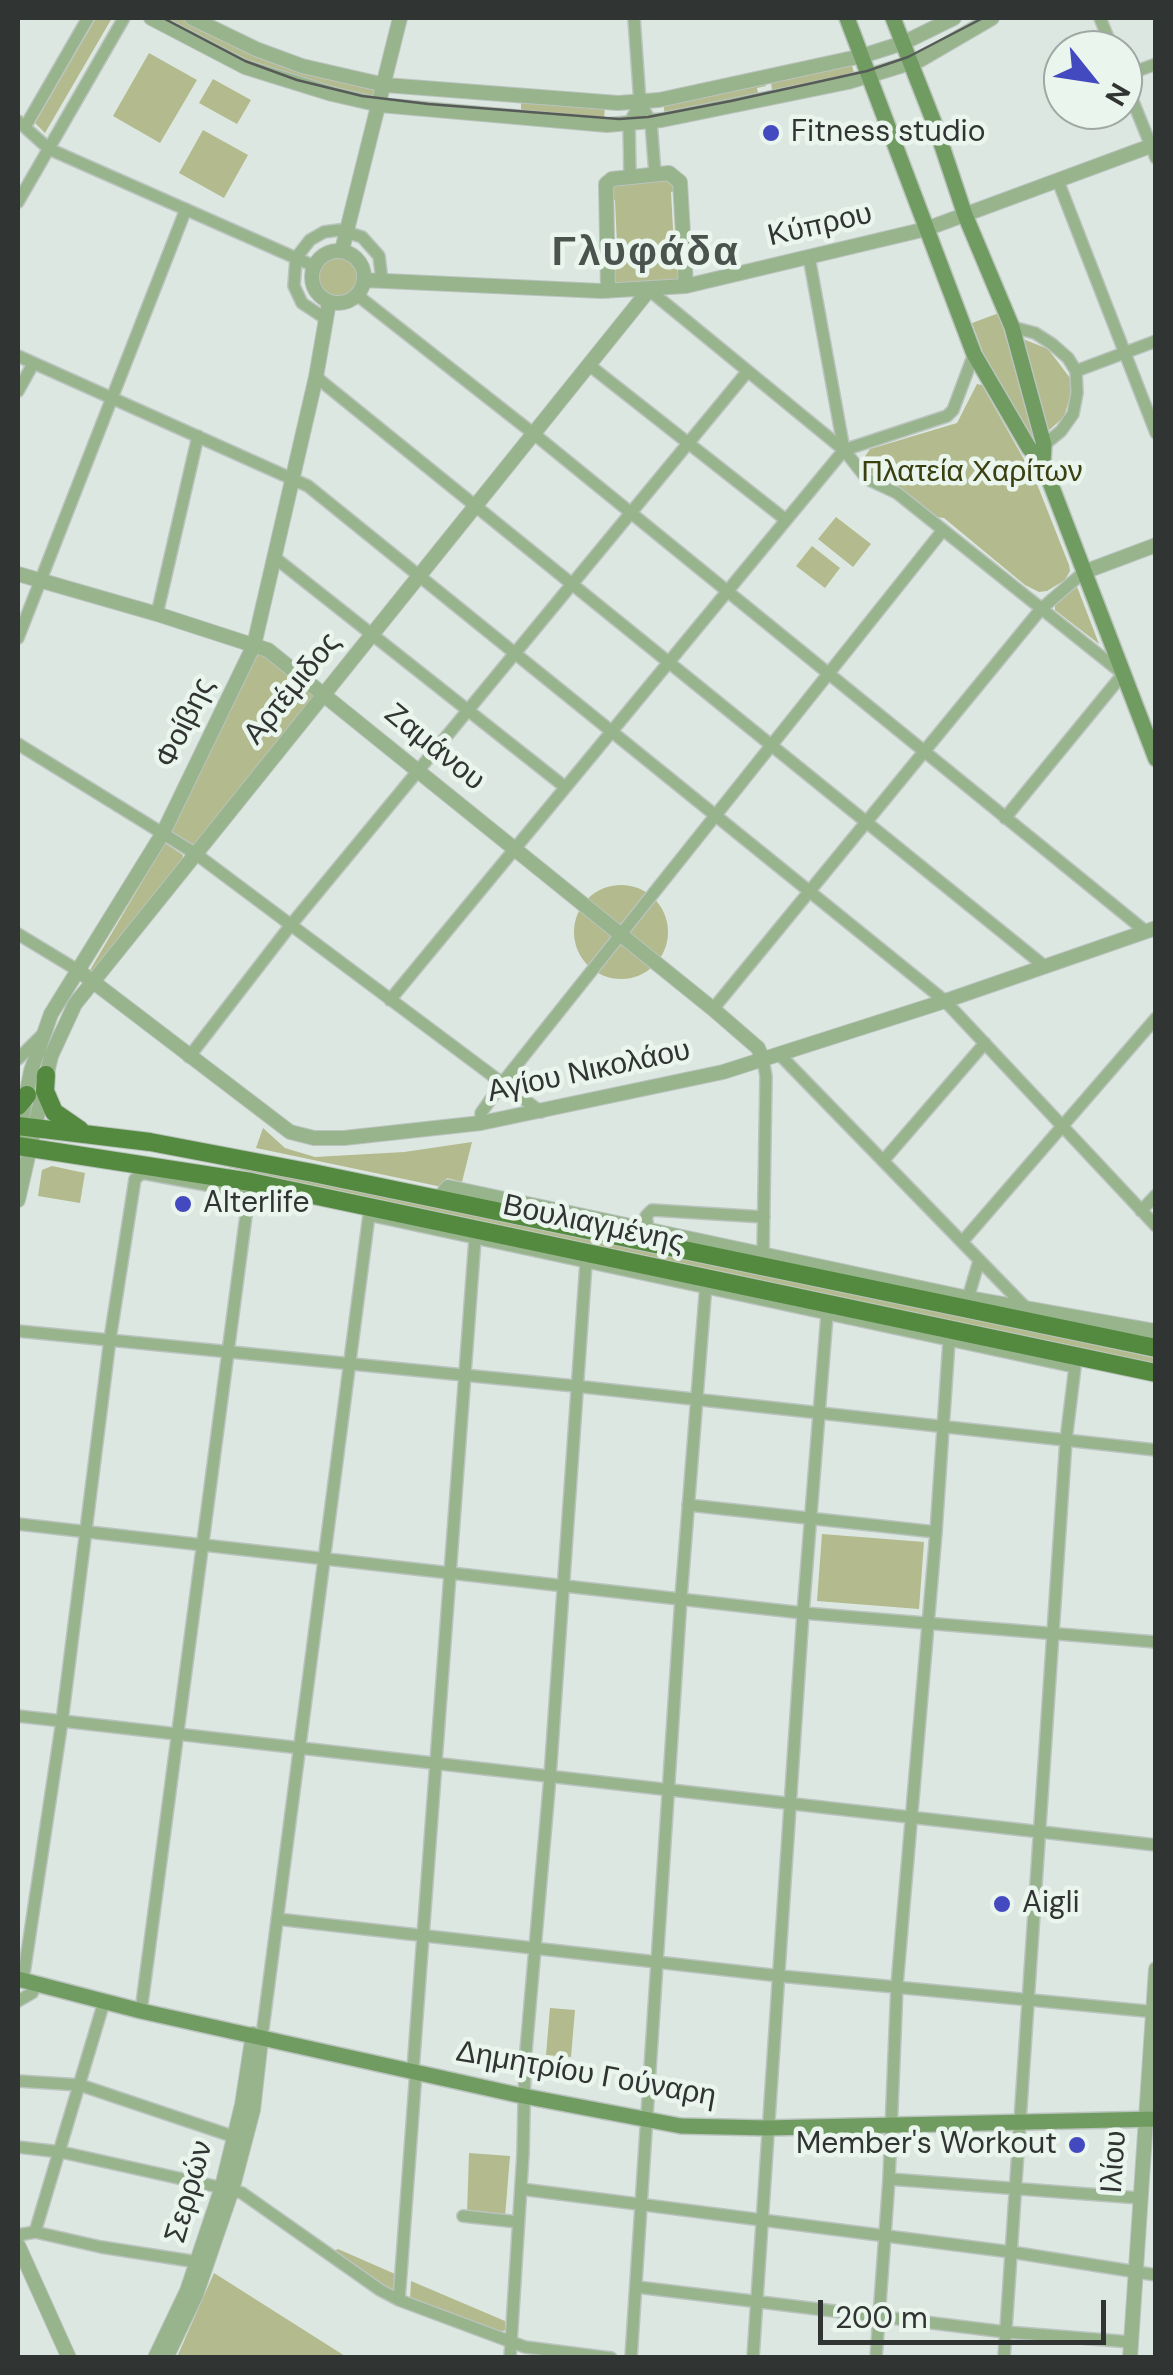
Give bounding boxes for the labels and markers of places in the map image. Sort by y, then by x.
place label: Fitness studio [791,115,986,151]
marker: Fitness studio [760,122,782,144]
place label: Alterlife [203,1186,310,1222]
marker: Alterlife [172,1193,194,1215]
place label: Aigli [1022,1886,1080,1922]
marker: Aigli [991,1893,1013,1915]
place label: Member's Workout [796,2127,1057,2163]
marker: Member's Workout [1066,2134,1088,2156]

